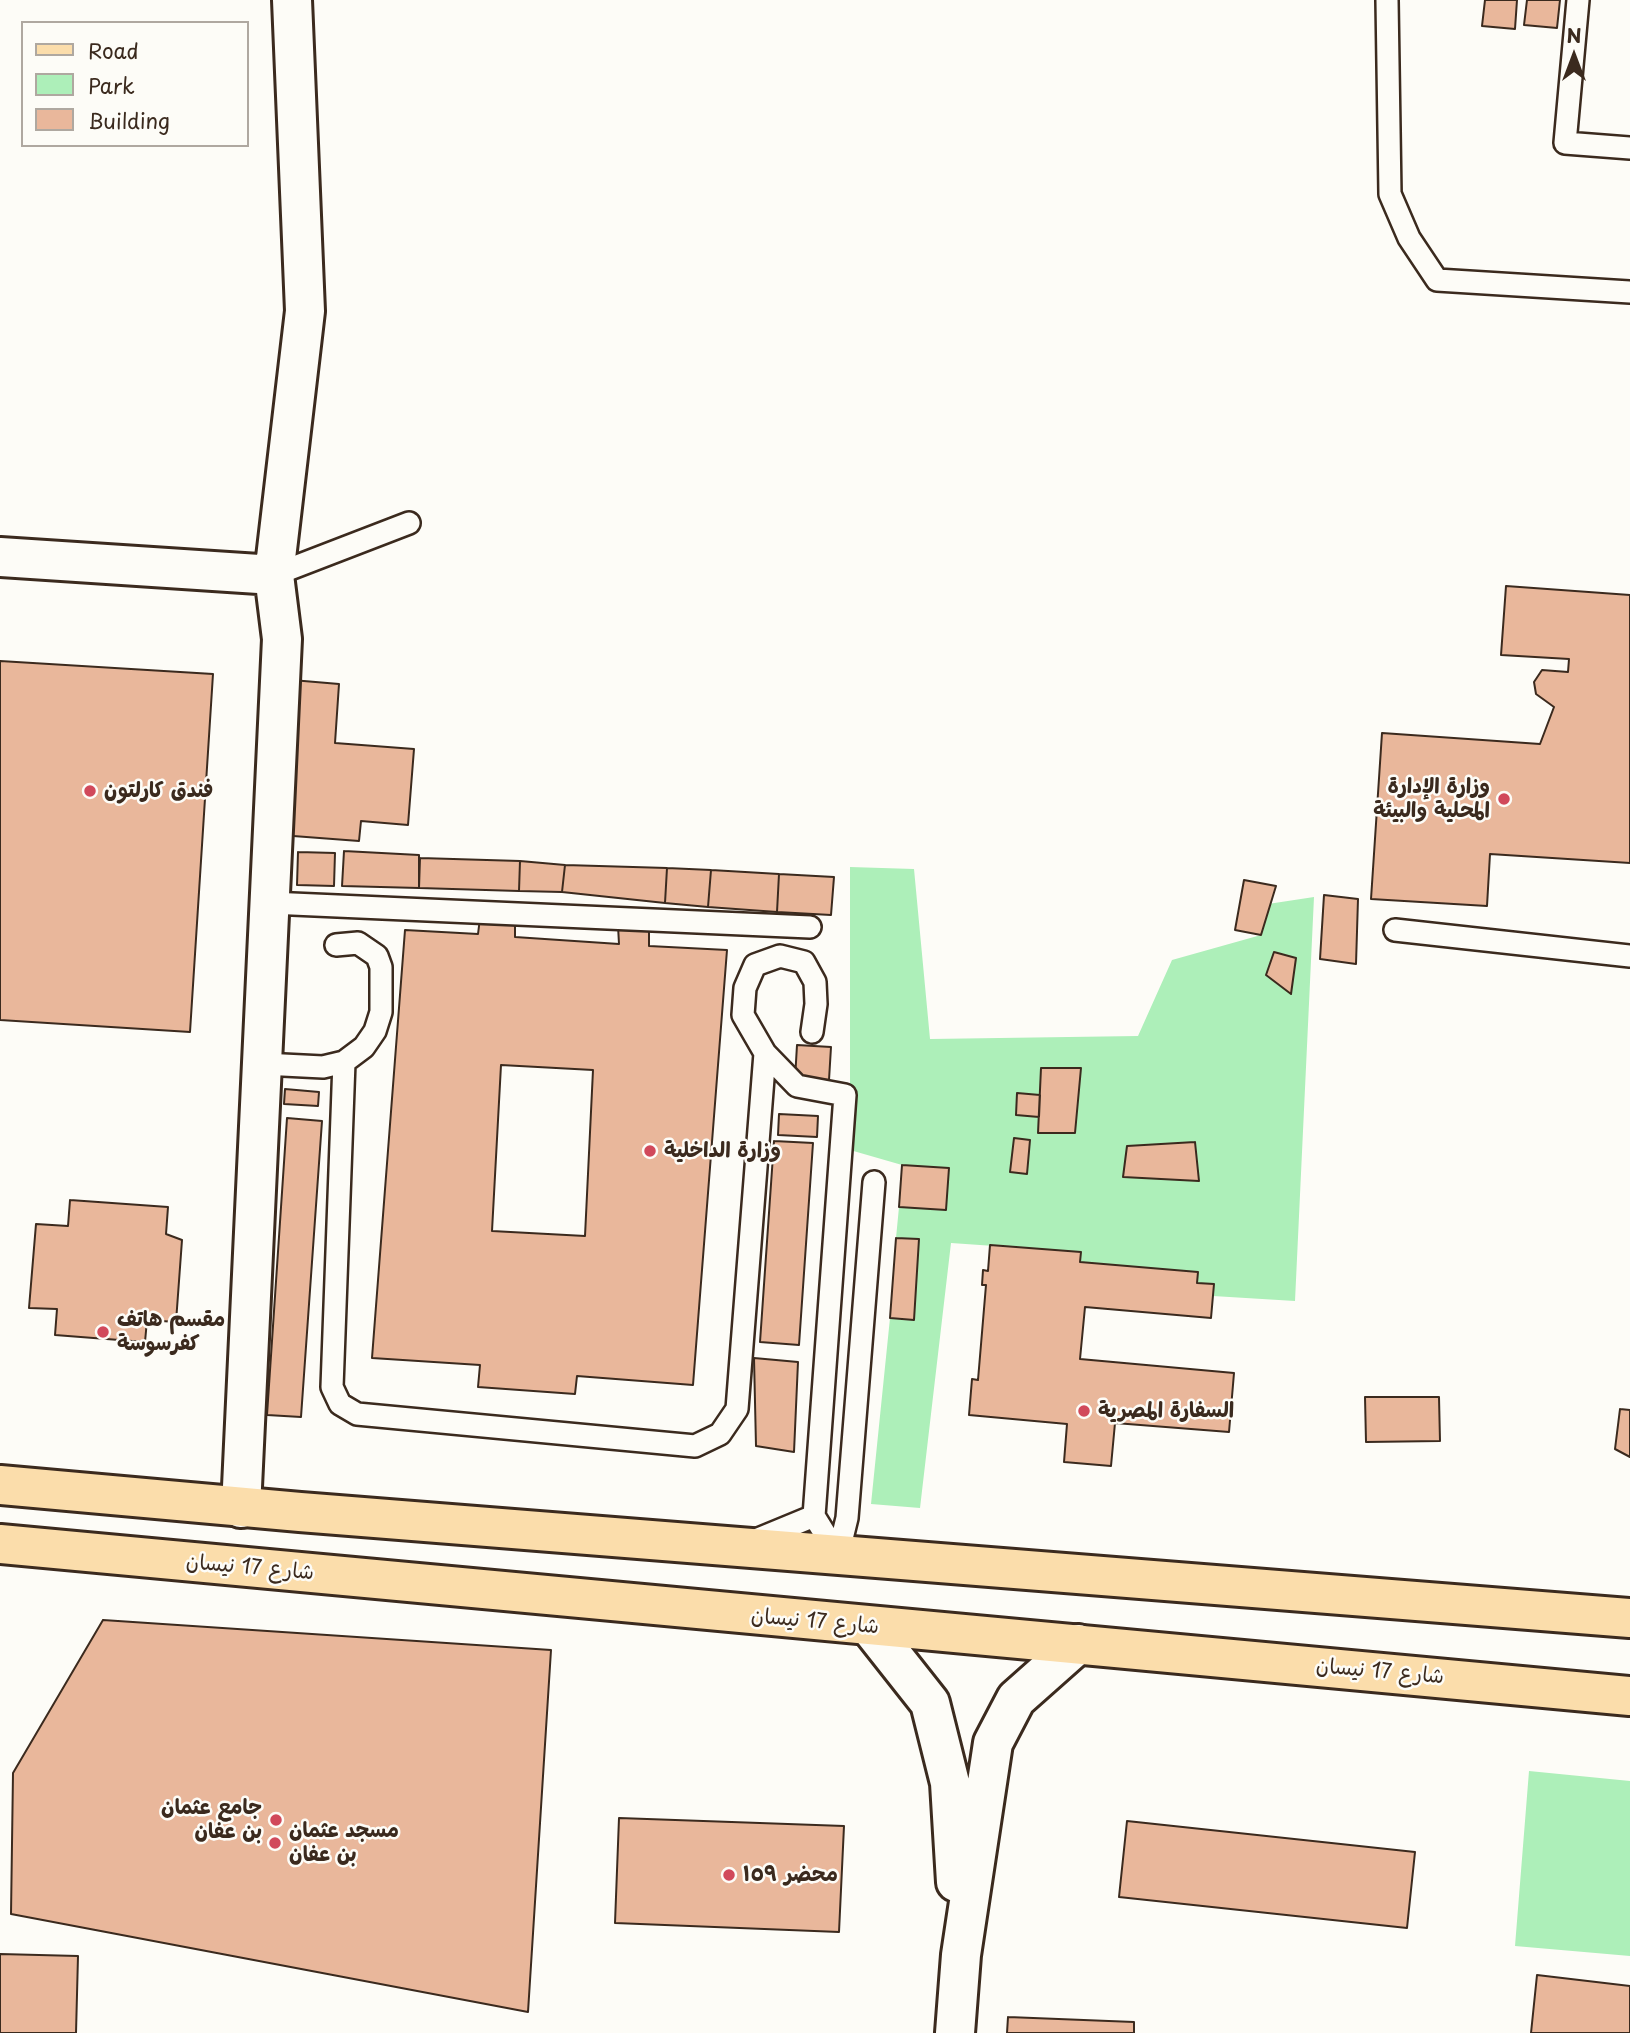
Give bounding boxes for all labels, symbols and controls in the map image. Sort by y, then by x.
legend [21,21,248,147]
north arrow [1539,21,1609,91]
text: N [1566,21,1582,49]
text: Road [88,34,139,66]
text: Park [88,69,135,101]
text: Building [88,104,170,136]
place label: وزارة الإدارة المحلية والبيئة [1373,774,1490,824]
place label: فندق كارلتون [104,778,213,804]
marker: فندق كارلتون [82,783,98,799]
marker: وزارة الإدارة المحلية والبيئة [1496,791,1512,807]
place label: وزارة الداخلية [664,1138,781,1164]
marker: وزارة الداخلية [642,1143,658,1159]
place label: مقسم هاتف كفرسوسة [117,1307,225,1357]
marker: مقسم هاتف كفرسوسة [95,1324,111,1340]
place label: السفارة المصرية [1098,1398,1234,1424]
marker: السفارة المصرية [1076,1403,1092,1419]
street label: شارع 17 نيسان [185,1550,315,1586]
street label: شارع 17 نيسان [750,1604,880,1640]
street label: شارع 17 نيسان [1315,1654,1445,1690]
place label: جامع عثمان بن عفان [161,1795,262,1845]
marker: جامع عثمان بن عفان [268,1812,284,1828]
place label: مسجد عثمان بن عفان [289,1818,399,1868]
marker: مسجد عثمان بن عفان [267,1835,283,1851]
place label: محضر ١٥٩ [743,1862,838,1888]
marker: محضر ١٥٩ [721,1867,737,1883]

